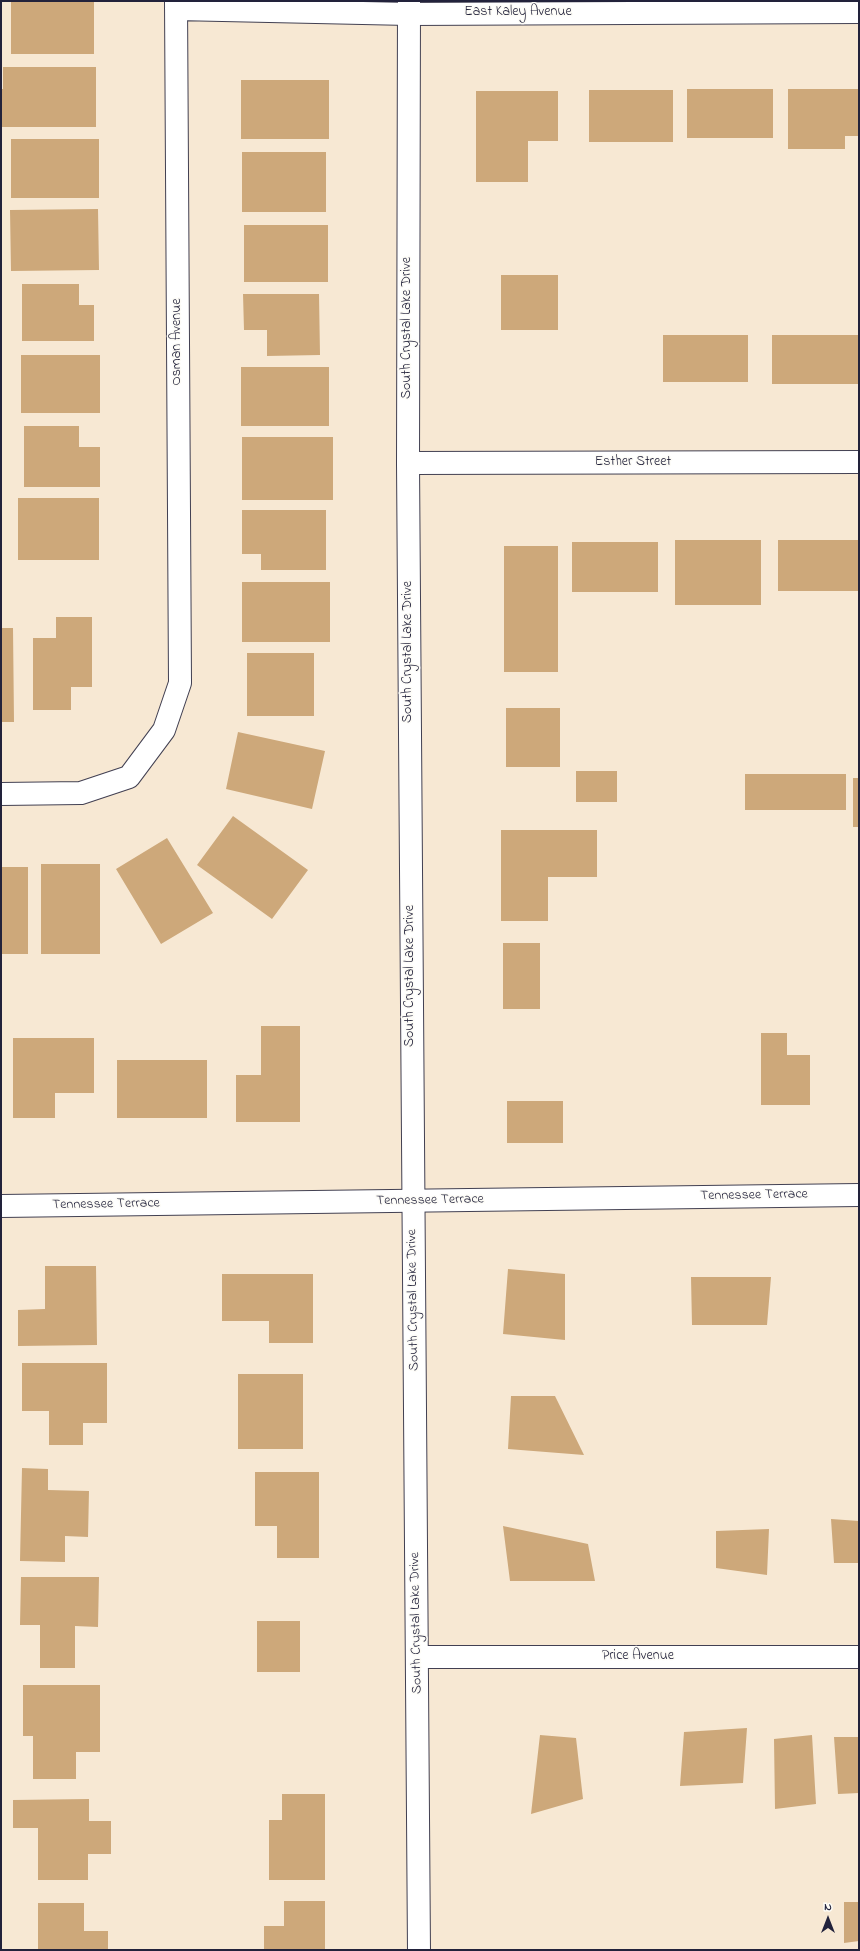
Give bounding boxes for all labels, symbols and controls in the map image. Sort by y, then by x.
street label: East Kaley Avenue [464,5,572,21]
street label: South Crystal Lake Drive [400,257,416,399]
street label: Osman Avenue [170,298,186,386]
street label: Esther Street [595,455,671,471]
street label: South Crystal Lake Drive [401,581,417,723]
street label: South Crystal Lake Drive [403,905,419,1047]
street label: Tennessee Terrace [700,1187,808,1205]
street label: Tennessee Terrace [376,1192,484,1210]
street label: Tennessee Terrace [52,1196,160,1214]
street label: South Crystal Lake Drive [404,1229,424,1371]
street label: South Crystal Lake Drive [407,1552,427,1694]
street label: Price Avenue [602,1649,674,1665]
north arrow [808,1899,848,1939]
text: N [824,1899,832,1915]

